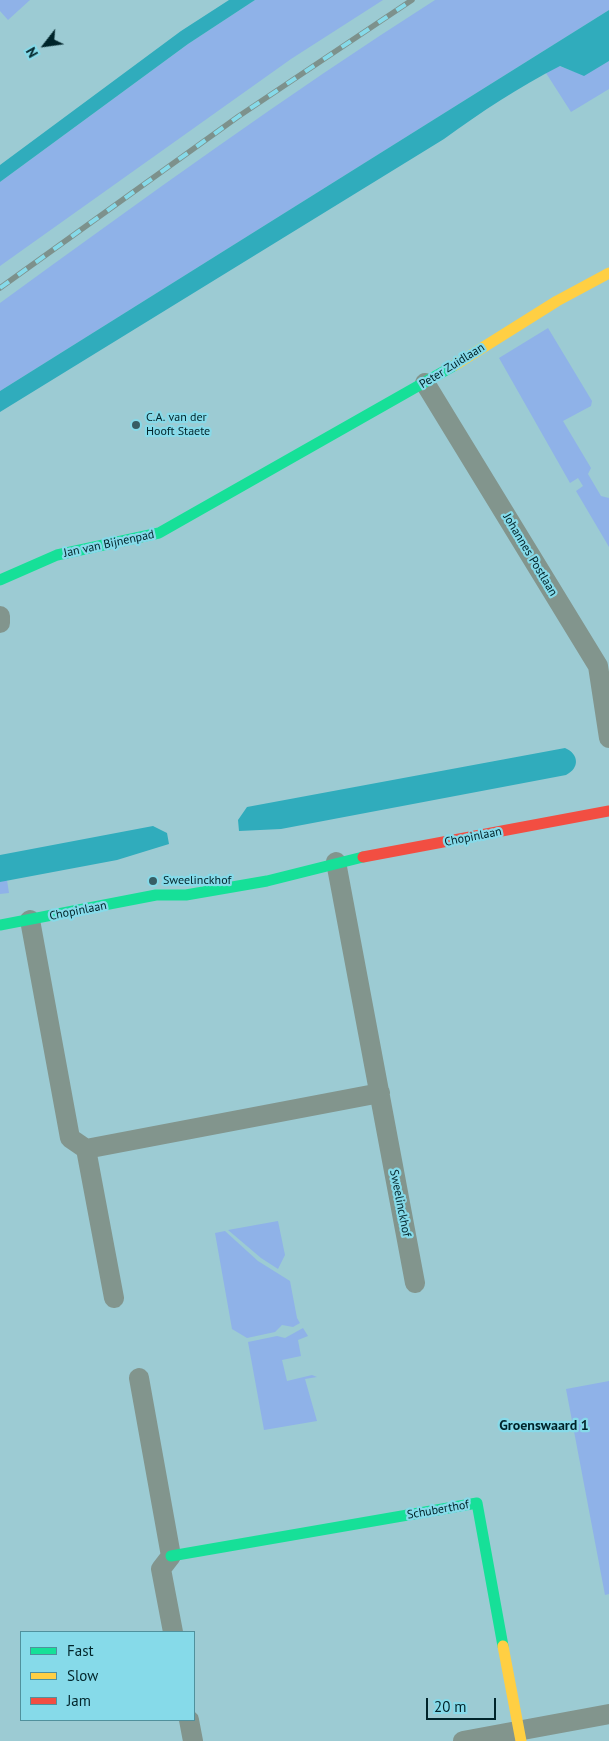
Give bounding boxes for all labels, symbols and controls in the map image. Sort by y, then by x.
north arrow [20,20,70,70]
text: N [22,44,42,61]
street label: Peter Zuidlaan [417,340,487,392]
place label: C.A. van der Hooft Staete [146,411,210,439]
marker: C.A. van der Hooft Staete [130,419,142,431]
street label: Johannes Postlaan [500,511,560,599]
street label: Jan van Bijnenpad [62,527,156,561]
street label: Chopinlaan [443,824,503,850]
place label: Sweelinckhof [163,874,231,888]
marker: Sweelinckhof [147,875,159,887]
street label: Chopinlaan [48,898,108,924]
street label: Sweelinckhof [386,1168,414,1238]
district label: Groenswaard 1 [499,1418,589,1434]
street label: Schuberthof [406,1497,470,1523]
legend [20,1631,195,1721]
text: Fast [67,1641,94,1660]
text: Slow [67,1666,98,1685]
scale bar [429,1688,499,1720]
text: Jam [67,1691,91,1710]
text: 20 m [434,1697,467,1716]

